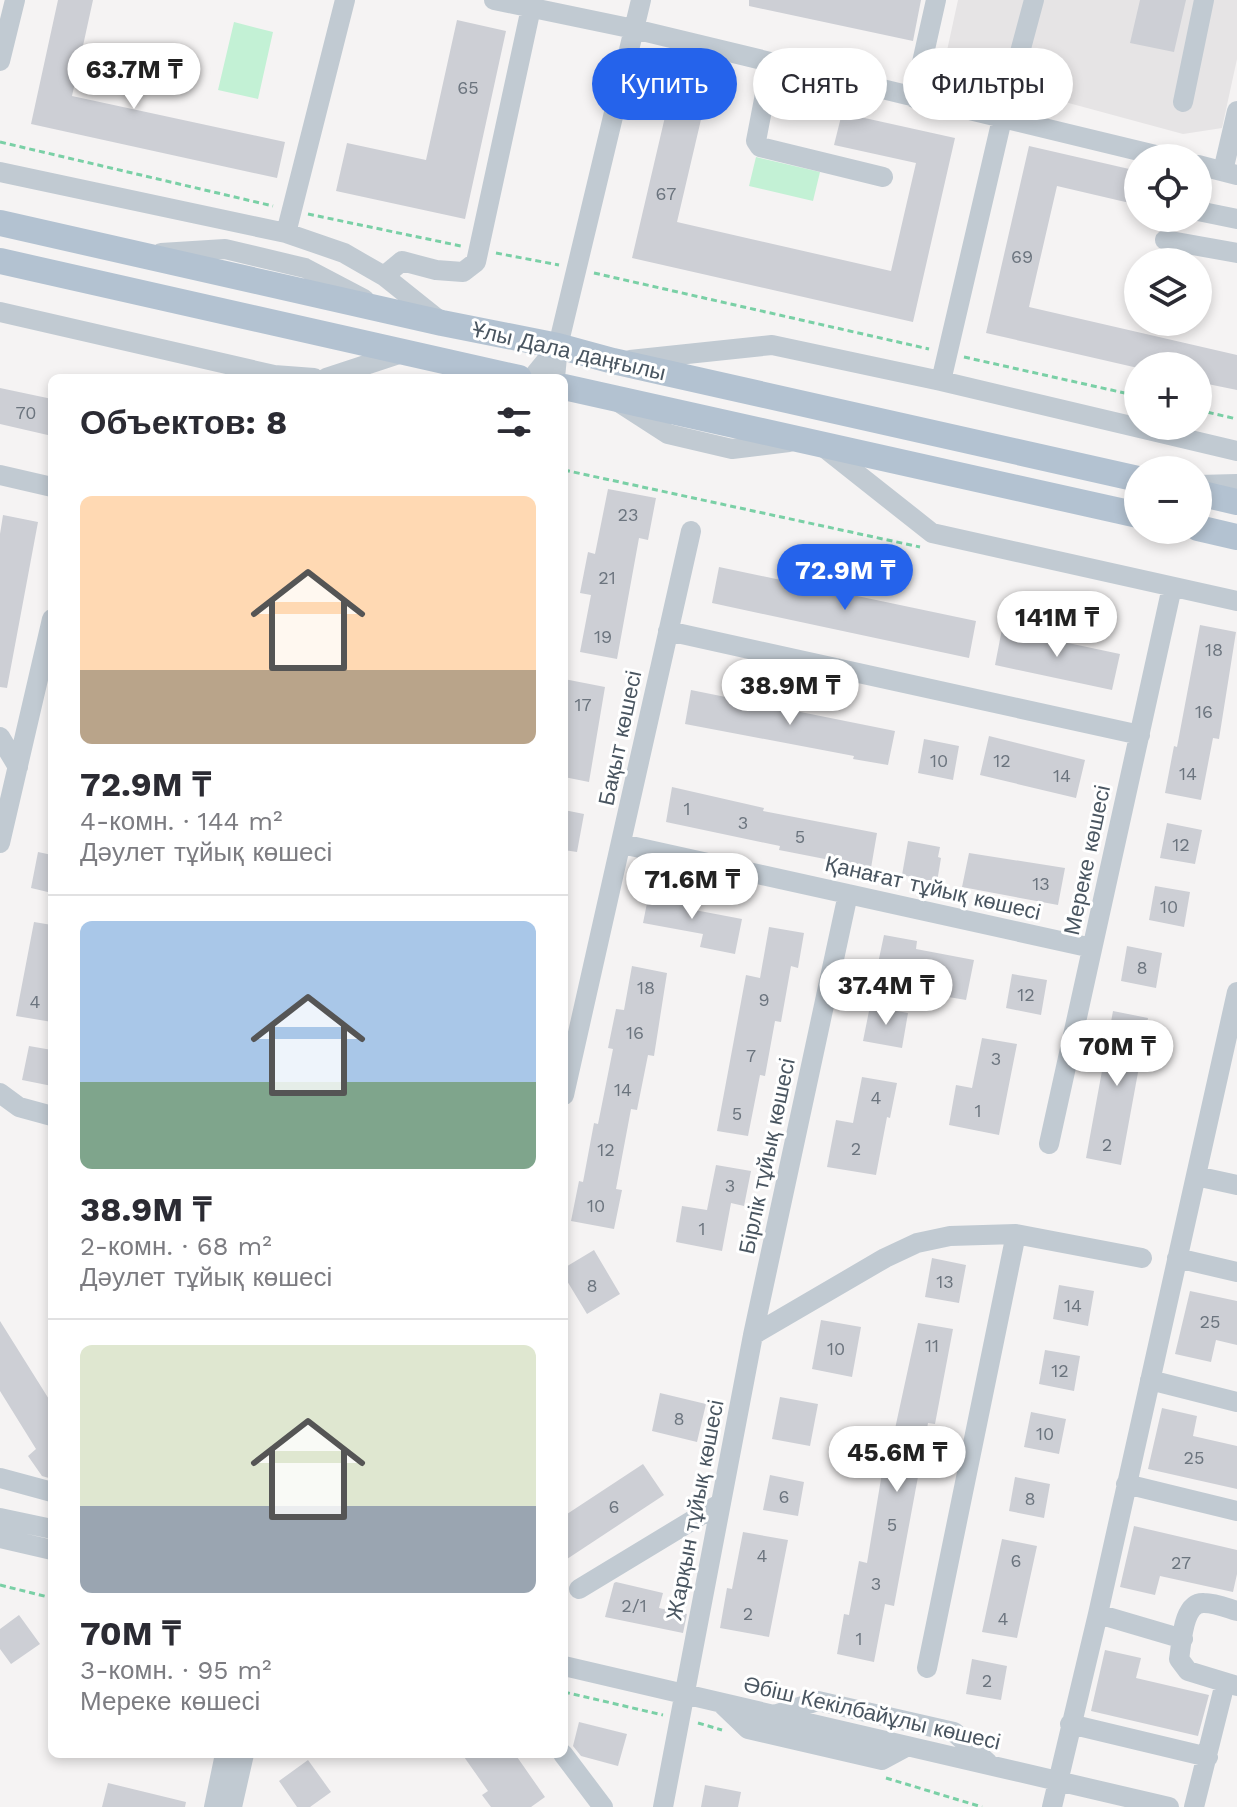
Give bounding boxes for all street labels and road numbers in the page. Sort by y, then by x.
street label: Ұлы Дала даңғылы [470,317,668,385]
street label: Бақыт көшесі [593,668,647,808]
street label: Мереке көшесі [1059,783,1115,937]
street label: Қанағат тұйық көшесі [823,851,1043,925]
street label: Бірлік тұйық көшесі [734,1056,800,1256]
street label: Жарқын тұйық көшесі [661,1398,729,1622]
street label: Әбіш Кекілбайұлы көшесі [741,1671,1003,1755]

